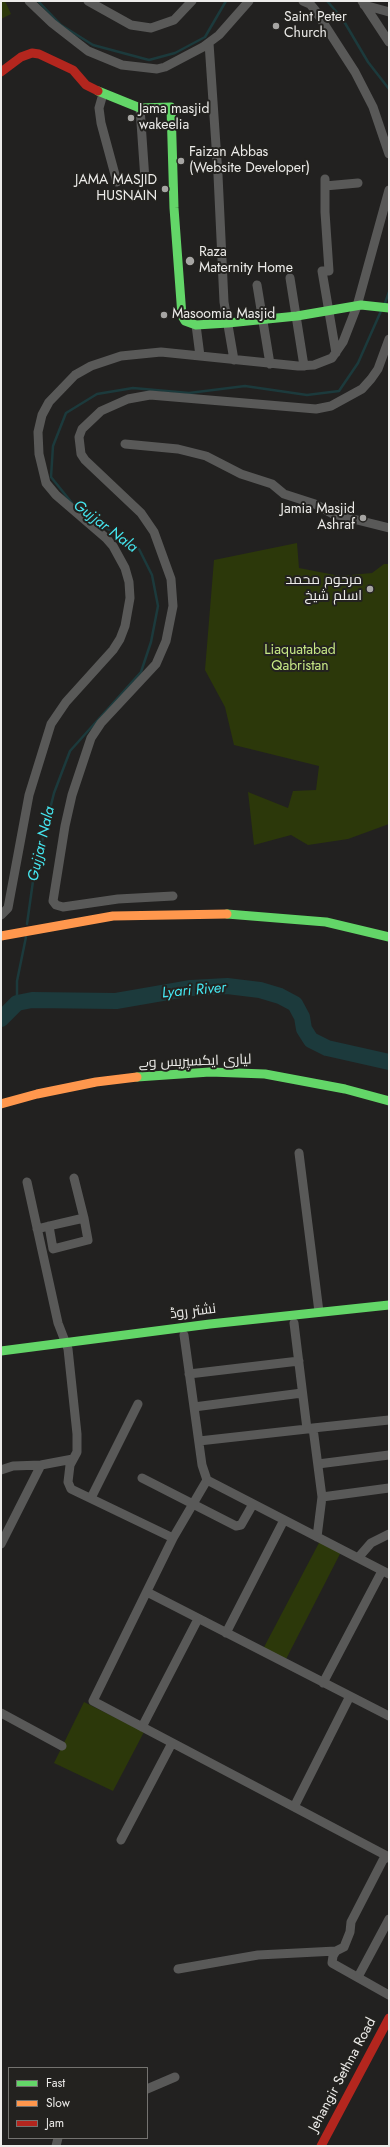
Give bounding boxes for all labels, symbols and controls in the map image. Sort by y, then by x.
place label: Saint Peter Church [284,10,347,42]
marker: Saint Peter Church [271,21,281,31]
place label: Jama masjid wakeelia [139,102,209,134]
marker: Jama masjid wakeelia [126,113,136,123]
place label: Faizan Abbas (Website Developer) [189,145,310,178]
marker: Faizan Abbas (Website Developer) [176,156,186,166]
place label: JAMA MASJID HUSNAIN [75,173,157,206]
marker: JAMA MASJID HUSNAIN [160,184,170,194]
place label: Raza Maternity Home [199,245,293,278]
marker: Raza Maternity Home [184,255,196,267]
place label: Masoomia Masjid [172,307,275,323]
marker: Masoomia Masjid [159,310,169,320]
water label: Gujjar Nala [69,497,141,557]
place label: Jamia Masjid Ashraf [281,502,355,534]
marker: Jamia Masjid Ashraf [358,513,368,523]
place label: مرحوم محمد اسلم شیخ [286,573,362,606]
marker: مرحوم محمد اسلم شیخ [365,584,375,594]
park label: Liaquatabad Qabristan [264,643,336,676]
water label: Gujjar Nala [25,805,59,883]
water label: Lyari River [161,979,227,1003]
street label: لیاری ایکسپریس وے [138,1052,252,1072]
street label: نشتر روڈ [169,1301,217,1323]
street label: Jehangir Sethna Road [306,2015,380,2135]
legend [8,2067,148,2139]
text: Fast [46,2074,65,2092]
text: Slow [46,2094,70,2112]
text: Jam [46,2114,64,2132]

